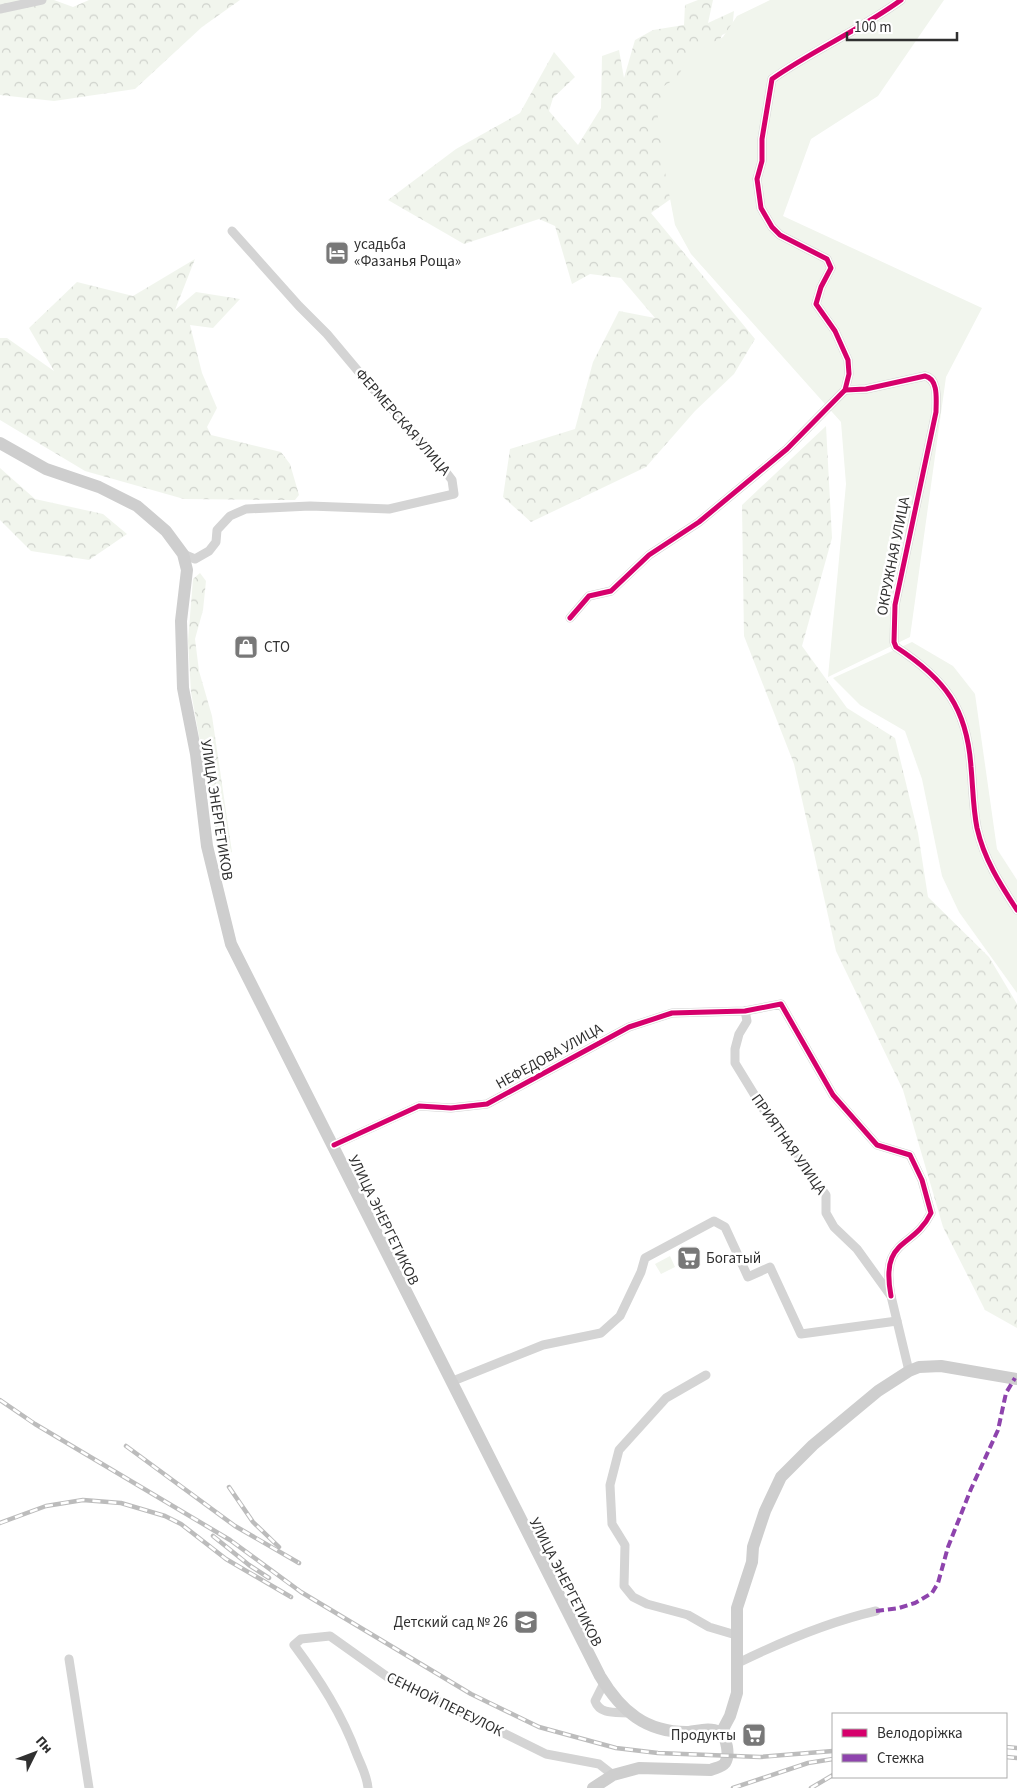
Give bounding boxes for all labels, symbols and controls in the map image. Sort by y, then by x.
scale bar [847,10,957,42]
text: 100 m [854,17,892,38]
place label: усадьба «Фазанья Роща» [354,234,461,272]
hotel icon: усадьба «Фазанья Роща» [324,240,350,266]
street label: ФЕРМЕРСКАЯ УЛИЦА [350,364,456,481]
street label: ОКРУЖНАЯ УЛИЦА [872,494,915,617]
shop icon: СТО [233,634,259,660]
place label: СТО [264,637,290,658]
street label: УЛИЦА ЭНЕРГЕТИКОВ [195,738,238,882]
street label: НЕФЕДОВА УЛИЦА [492,1018,607,1095]
street label: ПРИЯТНАЯ УЛИЦА [746,1090,832,1199]
street label: УЛИЦА ЭНЕРГЕТИКОВ [343,1152,424,1289]
supermarket icon: Богатый [676,1245,702,1271]
place label: Богатый [706,1248,761,1269]
street label: УЛИЦА ЭНЕРГЕТИКОВ [524,1514,607,1651]
school or university icon: Детский сад № 26 [513,1609,539,1635]
place label: Детский сад № 26 [394,1612,508,1633]
street label: СЕННОЙ ПЕРЕУЛОК [383,1667,507,1742]
legend [832,1713,1007,1778]
supermarket icon: Продукты [741,1722,767,1748]
text: Велодоріжка [877,1723,963,1744]
place label: Продукты [671,1725,736,1746]
north arrow [10,1728,60,1778]
text: Пн [31,1732,57,1758]
text: Стежка [877,1748,924,1769]

